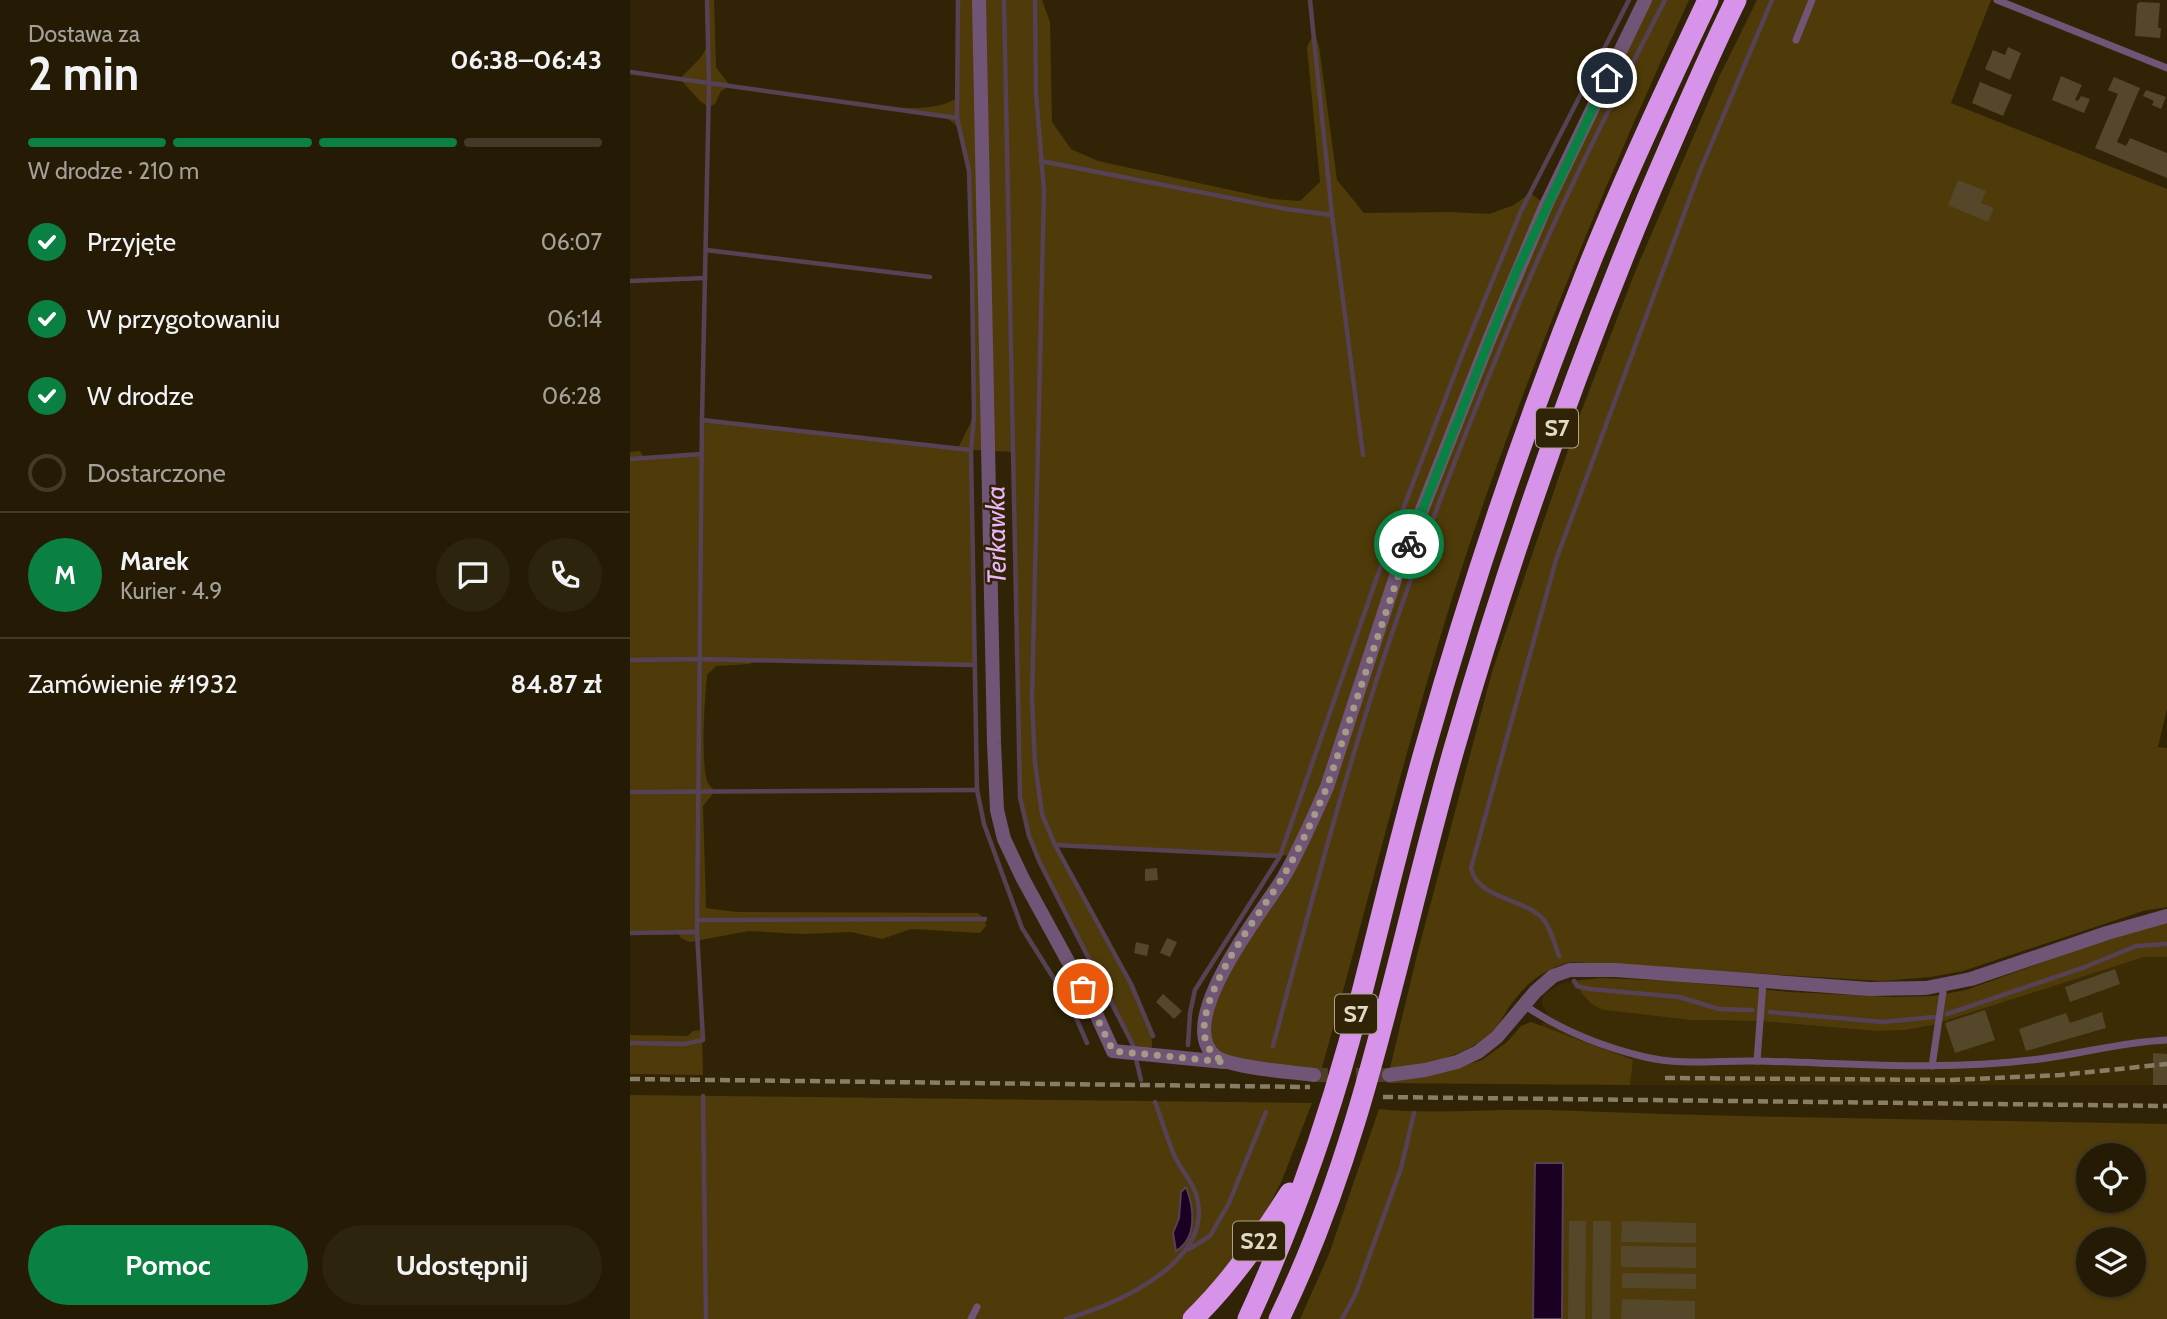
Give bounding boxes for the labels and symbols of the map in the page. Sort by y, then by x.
pin [1577,48,1637,108]
road number: S7 [1536,408,1578,448]
water label: Terkawka [979,485,1013,585]
courier [1374,509,1444,579]
pin [1053,959,1113,1019]
road number: S7 [1335,995,1377,1034]
road number: S22 [1233,1222,1285,1260]

